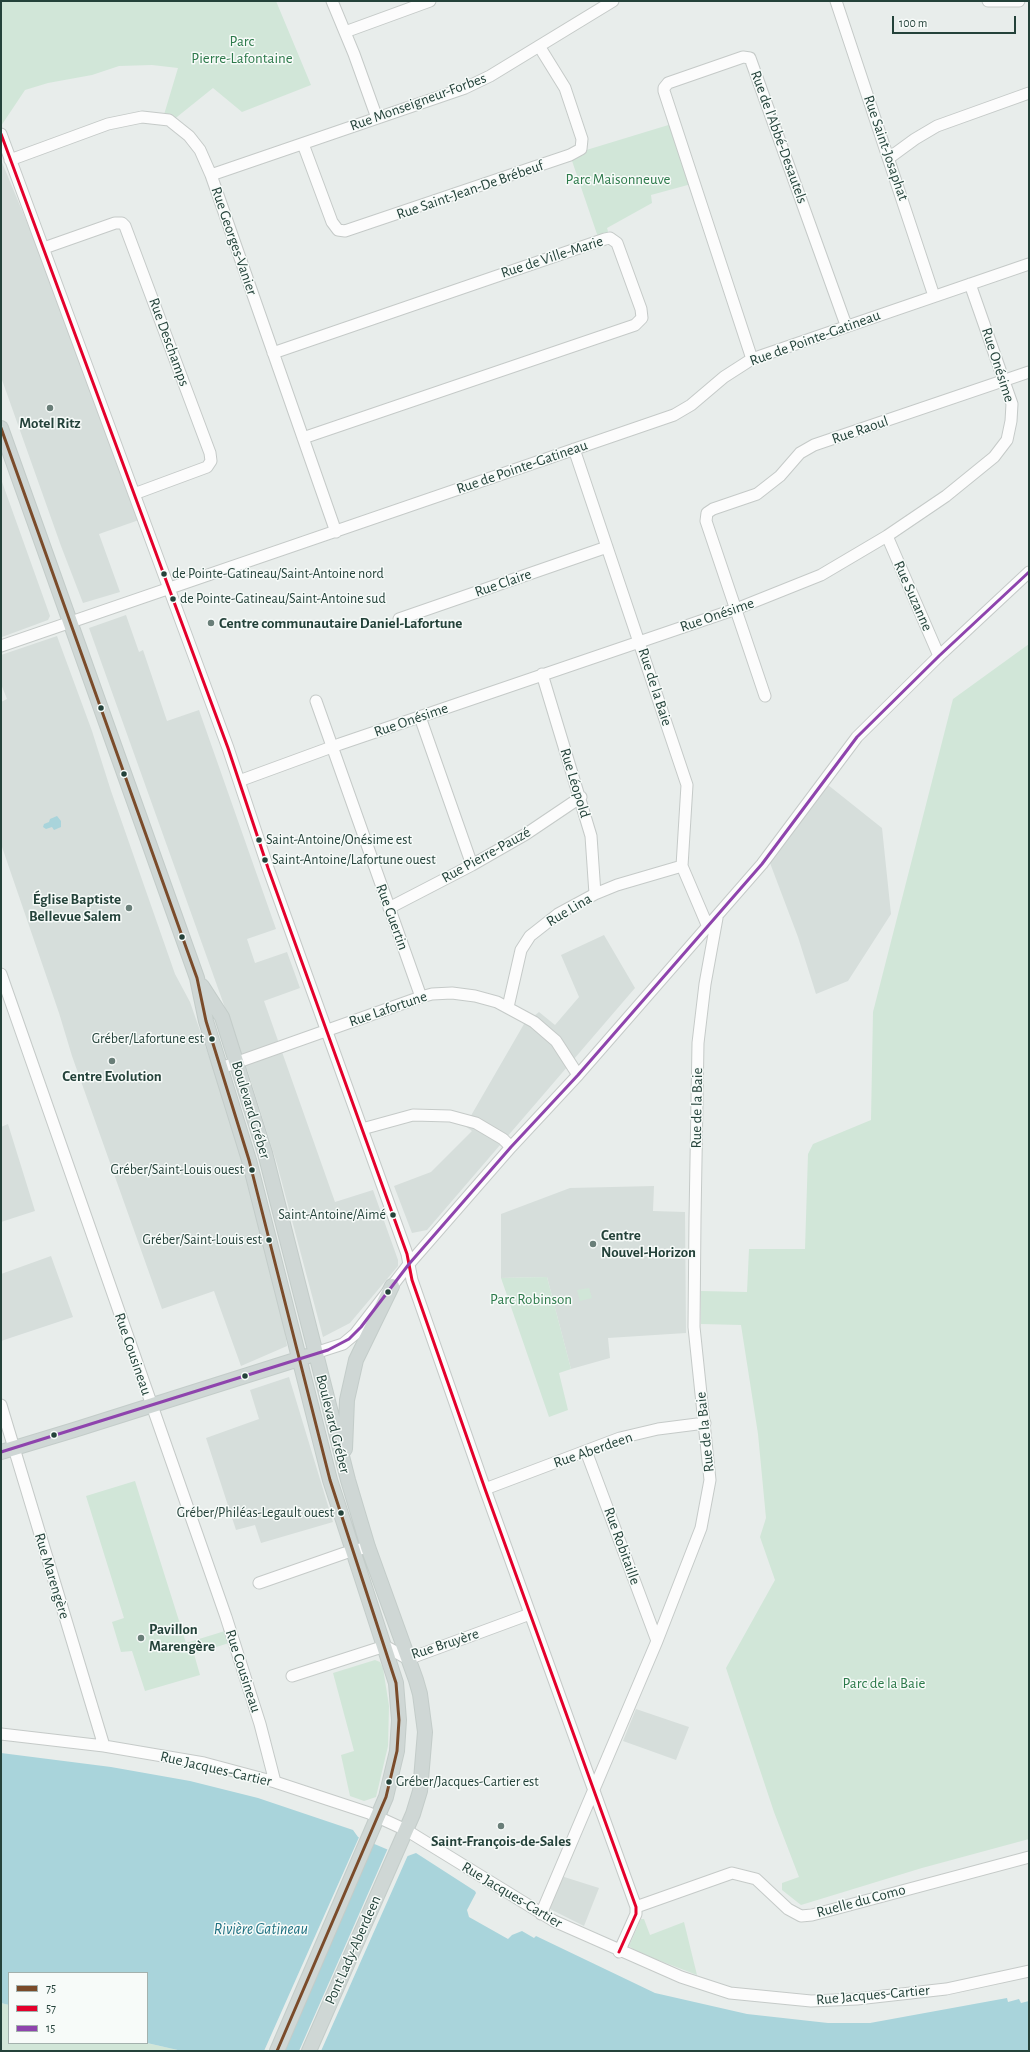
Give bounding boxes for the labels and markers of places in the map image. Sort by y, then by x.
marker: Motel Ritz [45,403,55,413]
place label: Motel Ritz [19,414,81,432]
place label: de Pointe-Gatineau/Saint-Antoine nord [172,566,384,582]
marker: de Pointe-Gatineau/Saint-Antoine nord [159,569,169,579]
place label: de Pointe-Gatineau/Saint-Antoine sud [180,591,386,607]
marker: de Pointe-Gatineau/Saint-Antoine sud [168,594,178,604]
place label: Centre communautaire Daniel-Lafortune [219,614,462,632]
marker: Centre communautaire Daniel-Lafortune [206,618,216,628]
unlabelled marker [96,703,106,713]
unlabelled marker [119,769,129,779]
place label: Saint-Antoine/Onésime est [266,832,412,848]
marker: Saint-Antoine/Onésime est [254,835,264,845]
place label: Saint-Antoine/Lafortune ouest [272,852,436,868]
marker: Saint-Antoine/Lafortune ouest [260,855,270,865]
place label: Église Baptiste Bellevue Salem [29,890,121,925]
marker: Église Baptiste Bellevue Salem [124,903,134,913]
unlabelled marker [177,932,187,942]
place label: Gréber/Lafortune est [92,1031,204,1047]
marker: Gréber/Lafortune est [207,1034,217,1044]
marker: Centre Evolution [107,1056,117,1066]
place label: Centre Evolution [62,1067,162,1085]
place label: Gréber/Saint-Louis ouest [111,1162,244,1178]
marker: Gréber/Saint-Louis ouest [247,1165,257,1175]
place label: Saint-Antoine/Aimé [278,1207,386,1223]
marker: Saint-Antoine/Aimé [388,1210,398,1220]
place label: Centre Nouvel-Horizon [601,1226,696,1261]
place label: Gréber/Saint-Louis est [143,1232,262,1248]
marker: Gréber/Saint-Louis est [264,1235,274,1245]
marker: Centre Nouvel-Horizon [588,1239,598,1249]
unlabelled marker [383,1287,393,1297]
unlabelled marker [240,1371,250,1381]
unlabelled marker [49,1430,59,1440]
place label: Gréber/Philéas-Legault ouest [177,1505,334,1521]
marker: Gréber/Philéas-Legault ouest [336,1508,346,1518]
place label: Pavillon Marengère [149,1620,215,1655]
marker: Pavillon Marengère [136,1633,146,1643]
place label: Gréber/Jacques-Cartier est [396,1774,539,1790]
marker: Gréber/Jacques-Cartier est [384,1777,394,1787]
marker: Saint-François-de-Sales [496,1821,506,1831]
place label: Saint-François-de-Sales [431,1832,571,1850]

